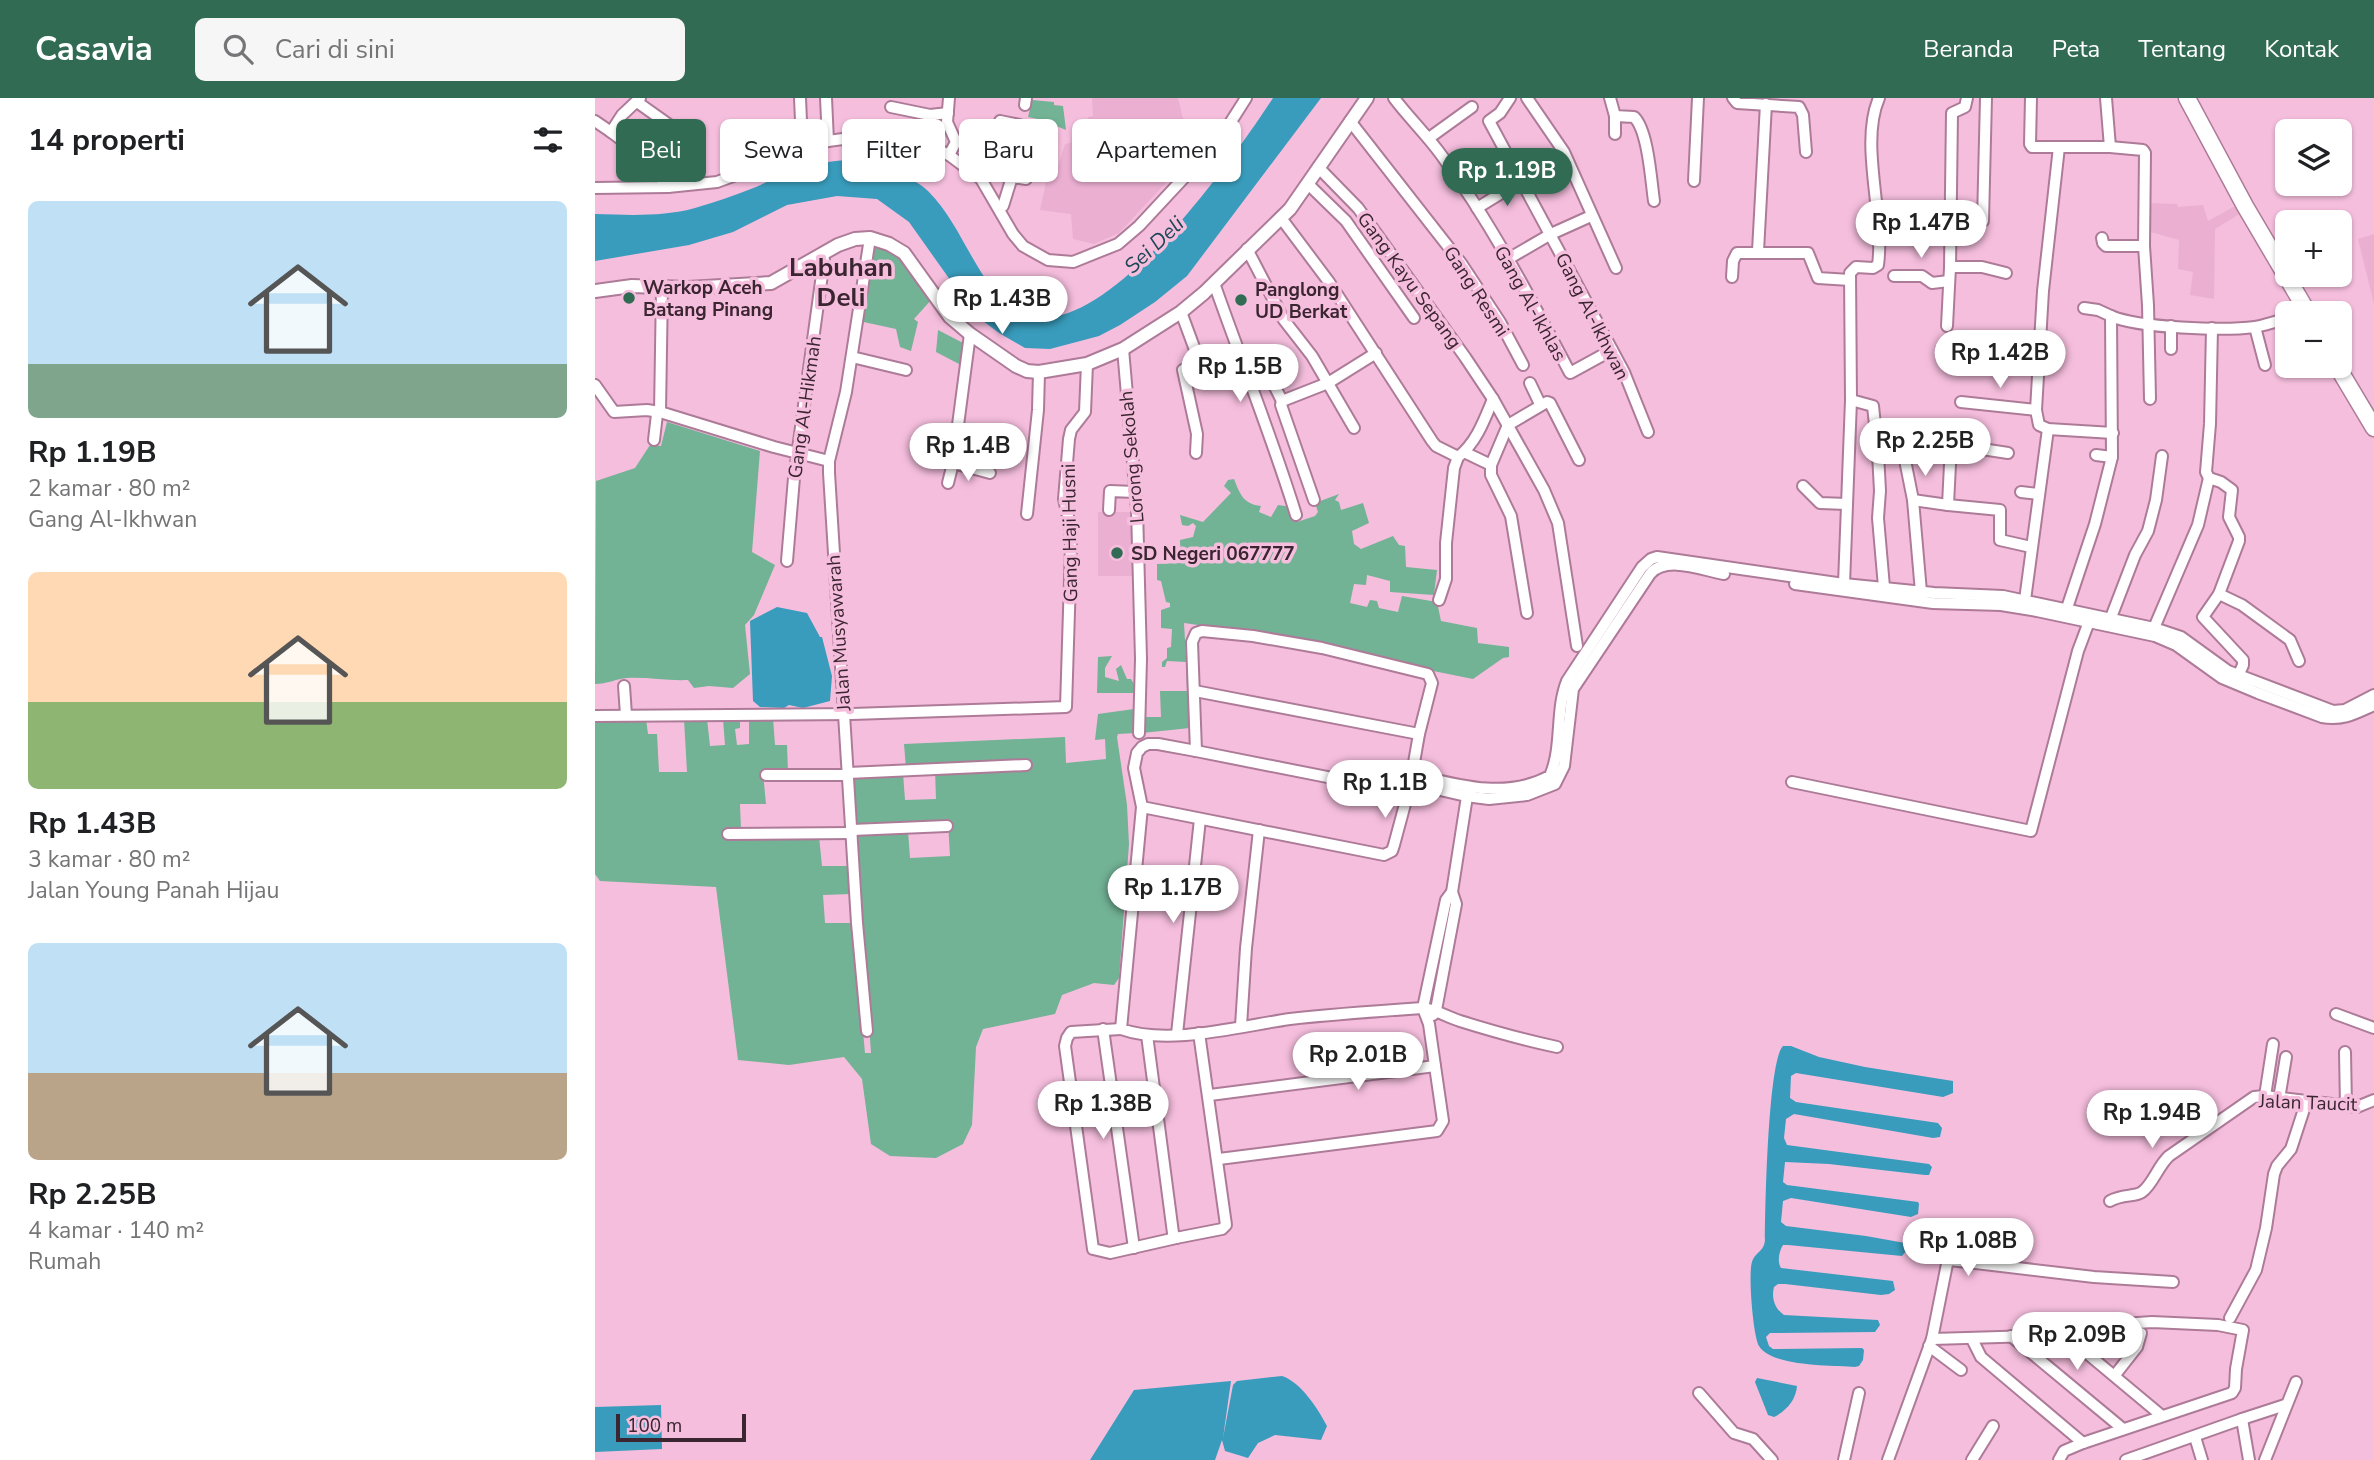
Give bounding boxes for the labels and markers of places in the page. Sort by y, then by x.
pin: Rp 1.19B [1435,148,1579,208]
pin: Rp 1.47B [1849,200,1993,260]
place label: Warkop Aceh Batang Pinang [643,275,773,323]
pin: Rp 1.43B [930,276,1074,336]
place label: Panglong UD Berkat [1255,277,1348,325]
marker: Warkop Aceh Batang Pinang [621,290,637,306]
marker: Panglong UD Berkat [1233,292,1249,308]
pin: Rp 1.42B [1928,330,2072,390]
pin: Rp 1.5B [1175,344,1305,404]
pin: Rp 2.25B [1853,418,1997,478]
pin: Rp 1.4B [903,424,1033,483]
place label: SD Negeri 067777 [1131,541,1295,567]
marker: SD Negeri 067777 [1109,545,1125,561]
pin: Rp 1.1B [1320,760,1450,820]
pin: Rp 1.17B [1101,866,1245,925]
pin: Rp 2.01B [1286,1032,1430,1092]
pin: Rp 1.38B [1031,1082,1175,1141]
pin: Rp 1.94B [2080,1090,2224,1150]
pin: Rp 1.08B [1896,1218,2040,1278]
pin: Rp 2.09B [2005,1312,2149,1372]

